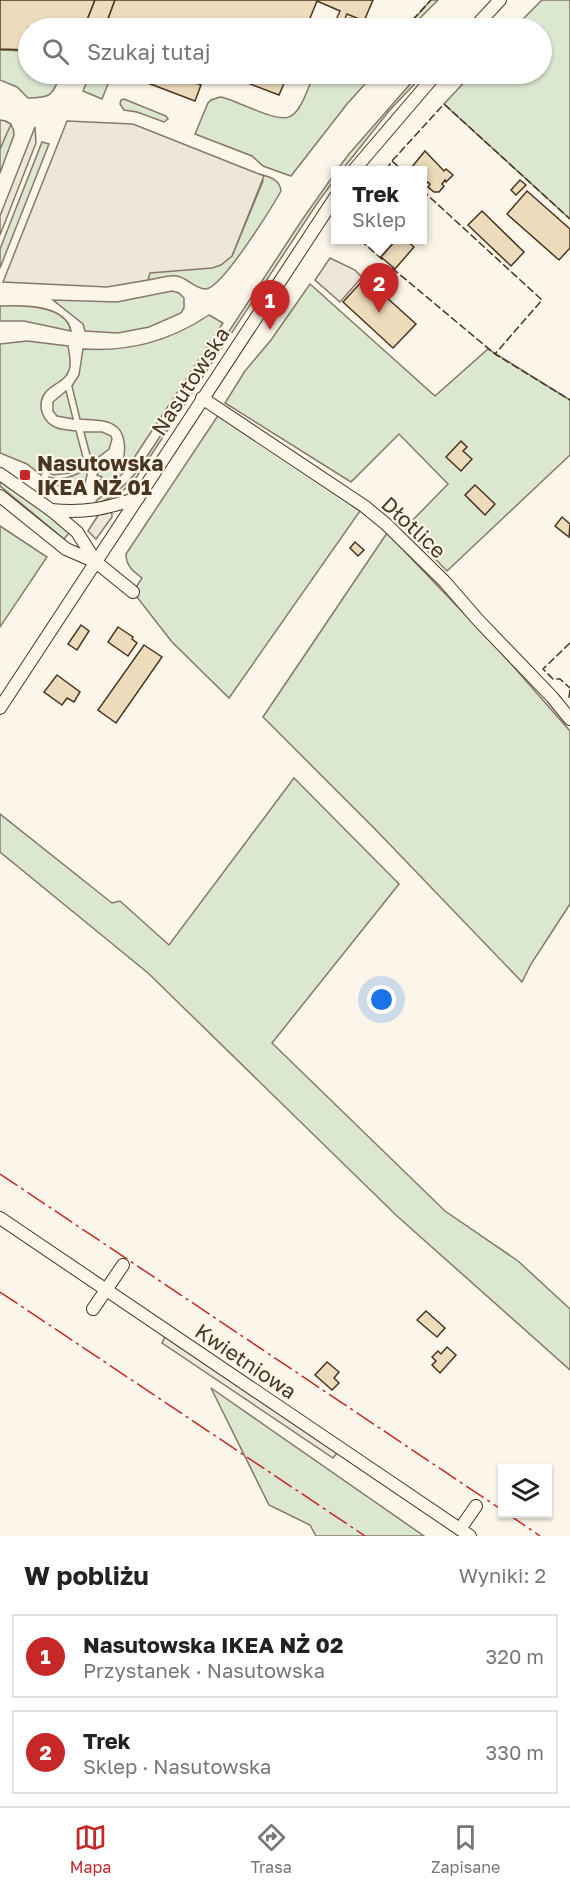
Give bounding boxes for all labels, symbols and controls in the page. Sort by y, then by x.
search box [18,18,552,84]
icon: search [39,35,72,68]
text: Szukaj tutaj [87,38,211,65]
popup [331,166,427,244]
text: Trek [352,180,399,207]
text: Sklep [352,207,406,231]
pin: 2 [360,264,398,313]
pin: 1 [250,280,290,330]
street label: Nasutowska [145,322,235,440]
place label: Nasutowska IKEA NŻ 01 [37,450,164,500]
marker: Nasutowska IKEA NŻ 01 [18,468,32,482]
street label: Dłotlice [376,491,452,563]
your location [367,985,396,1014]
street label: Kwietniowa [190,1318,302,1404]
map controls [498,1464,552,1518]
button: layers [498,1464,552,1518]
text: W pobliżu [24,1560,149,1591]
text: Wyniki: 2 [459,1563,546,1587]
text: Nasutowska IKEA NŻ 02 [83,1631,343,1658]
text: 1 [40,1644,51,1668]
text: 320 m [486,1644,544,1668]
text: Przystanek · Nasutowska [83,1658,325,1682]
text: Trek [83,1727,130,1754]
text: 2 [39,1740,52,1764]
text: 330 m [486,1740,544,1764]
text: Sklep · Nasutowska [83,1754,271,1778]
tab: Mapa [70,1821,111,1877]
tab: Trasa [251,1821,292,1877]
tab: Zapisane [431,1821,500,1877]

